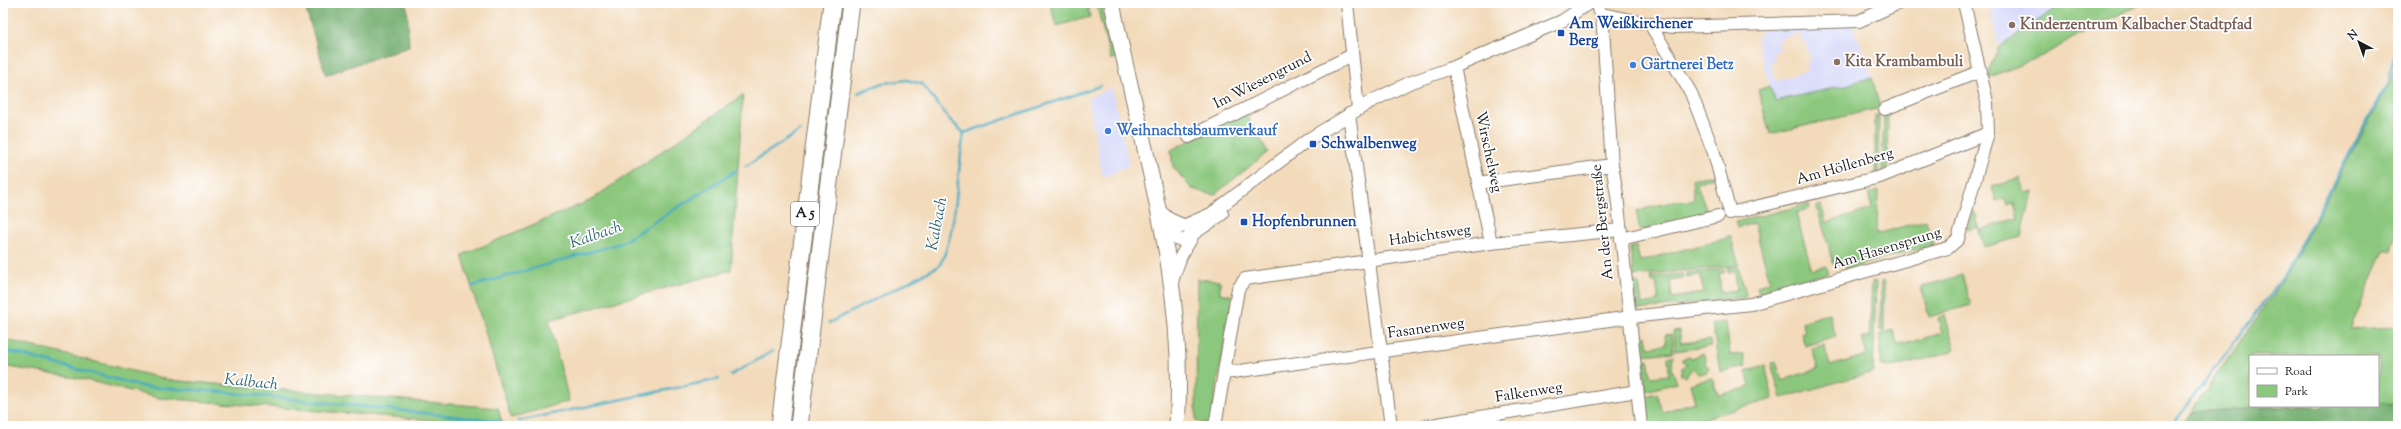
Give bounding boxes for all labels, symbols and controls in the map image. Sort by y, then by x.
place label: Am Weißkirchener Berg [1569,14,1693,52]
place label: Kinderzentrum Kalbacher Stadtpfad [2020,15,2253,36]
marker: Kinderzentrum Kalbacher Stadtpfad [2007,20,2017,30]
north arrow [2339,22,2379,62]
text: N [2344,26,2362,45]
marker: Am Weißkirchener Berg [1556,28,1566,38]
street label: Im Wiesengrund [1210,47,1316,115]
place label: Kita Krambambuli [1845,52,1964,73]
place label: Gärtnerei Betz [1641,55,1734,76]
marker: Kita Krambambuli [1832,57,1842,67]
marker: Gärtnerei Betz [1628,60,1638,70]
street label: Wirschelweg [1469,109,1507,195]
place label: Weihnachtsbaumverkauf [1116,121,1279,142]
marker: Weihnachtsbaumverkauf [1103,126,1113,136]
place label: Schwalbenweg [1321,134,1417,155]
marker: Schwalbenweg [1308,139,1318,149]
street label: Am Höllenberg [1794,143,1896,191]
street label: An der Bergstraße [1586,163,1620,281]
water label: Kalbach [922,195,954,253]
road number: A 5 [791,202,819,226]
place label: Hopfenbrunnen [1252,212,1357,233]
water label: Kalbach [567,216,625,256]
marker: Hopfenbrunnen [1239,217,1249,227]
street label: Habichtsweg [1388,220,1472,252]
street label: Am Hasensprung [1830,222,1944,276]
street label: Fasanenweg [1386,313,1466,345]
legend [2249,355,2379,407]
text: Road [2285,363,2312,381]
water label: Kalbach [223,369,279,397]
street label: Falkenweg [1494,377,1564,409]
text: Park [2285,383,2308,401]

